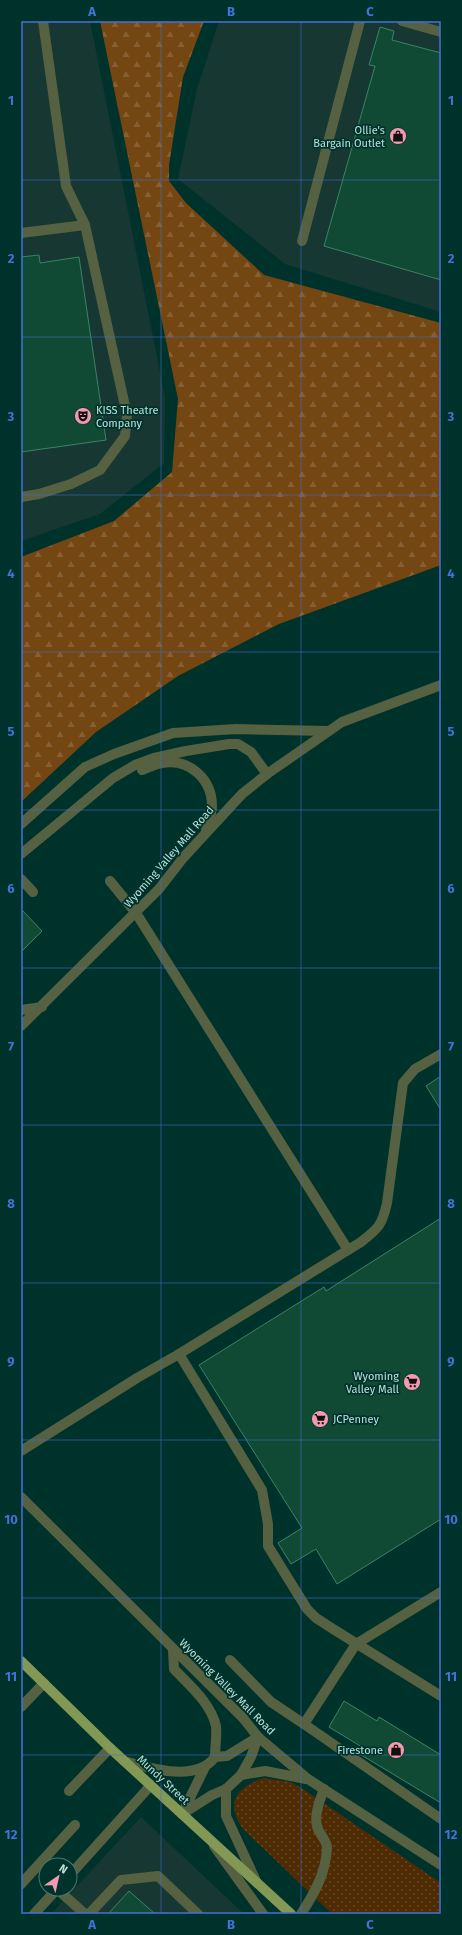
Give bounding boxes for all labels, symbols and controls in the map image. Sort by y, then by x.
text: A [87,4,96,19]
text: B [227,4,235,19]
text: C [366,4,374,19]
text: 1 [8,93,14,108]
text: 1 [448,93,454,108]
place label: Ollie's Bargain Outlet [313,124,385,150]
shop icon: Ollie's Bargain Outlet [388,126,408,146]
text: 2 [8,251,15,266]
text: 2 [448,251,455,266]
place label: KISS Theatre Company [96,404,158,430]
theatre icon: KISS Theatre Company [73,406,93,426]
text: 3 [7,409,15,424]
text: 3 [447,409,455,424]
text: 4 [7,566,15,581]
text: 4 [447,566,455,581]
text: 5 [8,724,15,739]
text: 5 [448,724,455,739]
street label: Wyoming Valley Mall Road [121,804,217,910]
text: 6 [7,881,15,896]
text: 6 [447,881,455,896]
text: 7 [8,1039,14,1054]
text: 7 [448,1039,454,1054]
text: 8 [7,1196,15,1211]
text: 8 [447,1196,455,1211]
text: 9 [7,1354,15,1369]
text: 9 [447,1354,455,1369]
place label: Wyoming Valley Mall [346,1370,399,1396]
supermarket icon: Wyoming Valley Mall [402,1372,422,1392]
supermarket icon: JCPenney [310,1409,330,1429]
place label: JCPenney [333,1413,379,1426]
text: 10 [4,1512,18,1527]
text: 10 [444,1512,458,1527]
street label: Wyoming Valley Mall Road [176,1636,278,1738]
text: 11 [5,1669,17,1684]
text: 11 [445,1669,457,1684]
shop icon: Firestone [386,1740,406,1760]
place label: Firestone [337,1744,383,1757]
street label: Mundy Street [134,1753,192,1807]
text: 12 [5,1827,18,1842]
text: 12 [445,1827,458,1842]
north arrow [38,1857,78,1897]
text: N [57,1862,70,1877]
text: A [87,1917,96,1932]
text: B [227,1917,235,1932]
text: C [366,1917,374,1932]

